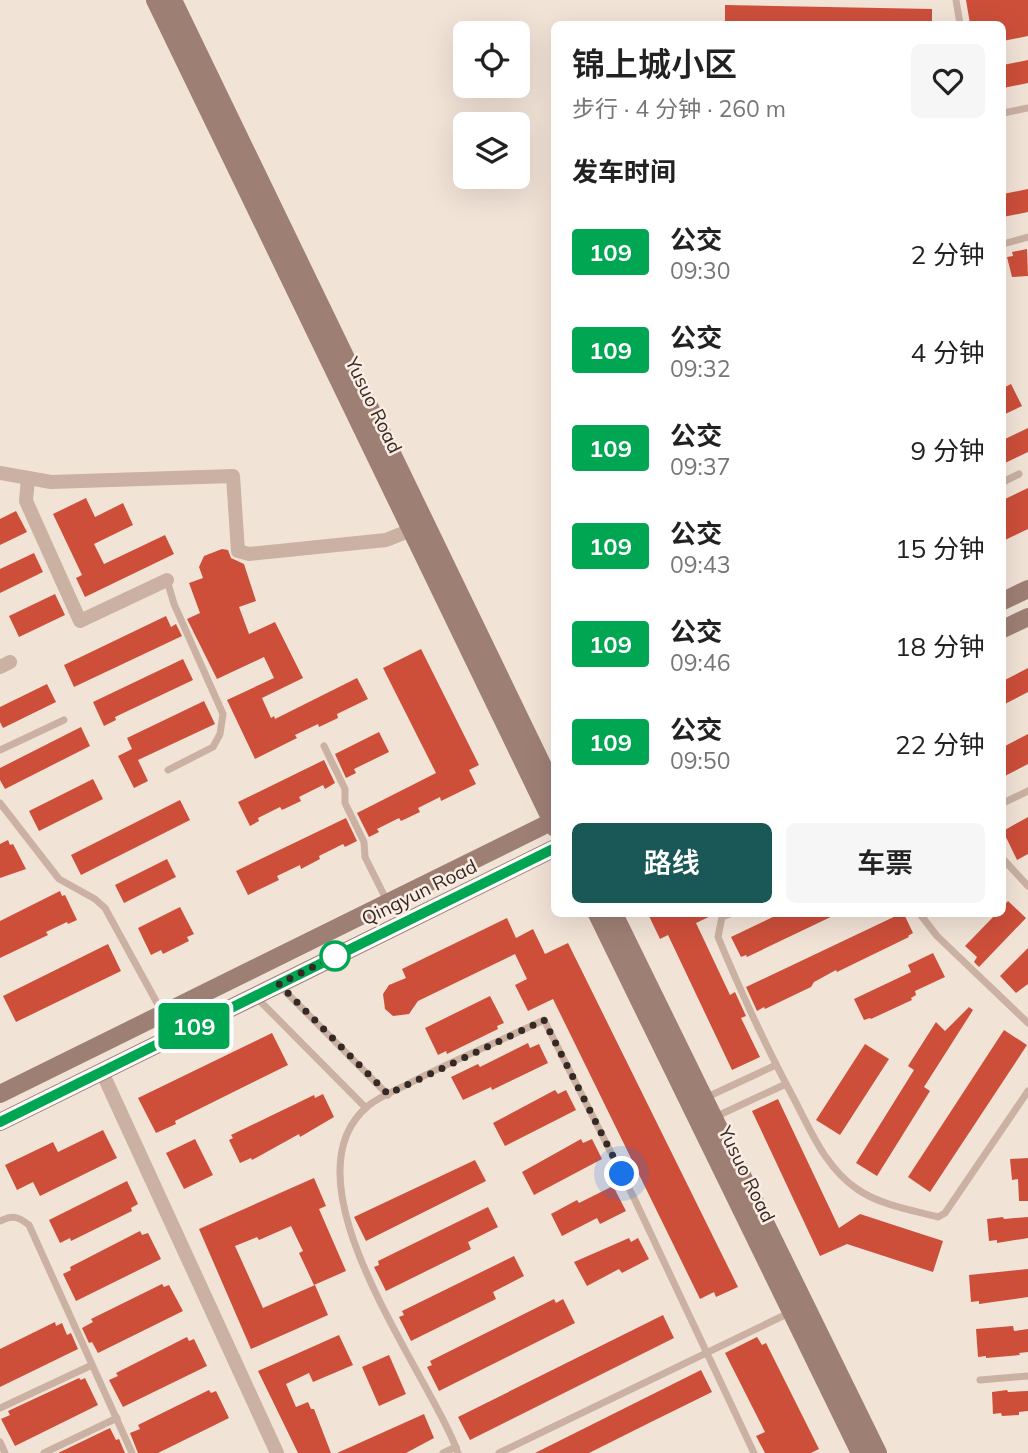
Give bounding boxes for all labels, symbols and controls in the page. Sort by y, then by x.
map controls [453,21,530,189]
button: locate [453,21,530,98]
text: 锦上城小区 [572,43,737,84]
button: heart [911,44,985,118]
text: 步行 · 4 分钟 · 260 m [572,94,786,123]
button: layers [453,112,530,189]
text: 发车时间 [572,155,676,188]
text: 公交 [670,223,722,256]
text: 109 [589,237,632,267]
text: 2 分钟 [911,238,985,271]
text: 09:30 [670,256,730,285]
text: 公交 [670,321,722,354]
text: 109 [589,335,632,365]
text: 4 分钟 [911,336,985,369]
street label: Yusuo Road [340,352,408,457]
text: 09:32 [670,354,730,383]
text: 公交 [670,419,722,452]
text: 109 [589,433,632,463]
text: 9 分钟 [911,434,985,467]
text: 09:37 [670,452,730,481]
text: 公交 [670,517,722,550]
text: 109 [589,531,632,561]
text: 15 分钟 [895,532,985,565]
text: 09:43 [670,550,730,579]
text: 公交 [670,615,722,648]
text: 109 [589,629,632,659]
text: 18 分钟 [895,630,985,663]
text: 09:46 [670,648,730,677]
text: 公交 [670,713,722,746]
text: 109 [589,727,632,757]
text: 22 分钟 [895,728,985,761]
text: 09:50 [670,746,730,775]
button: 路线 [572,823,772,903]
button: 车票 [786,823,985,903]
street label: Qingyun Road [357,854,481,930]
unlabelled marker [320,941,350,971]
line badge: 109 [154,1003,234,1049]
text: 109 [172,1011,216,1041]
street label: Yusuo Road [713,1121,781,1226]
your location [604,1156,639,1191]

